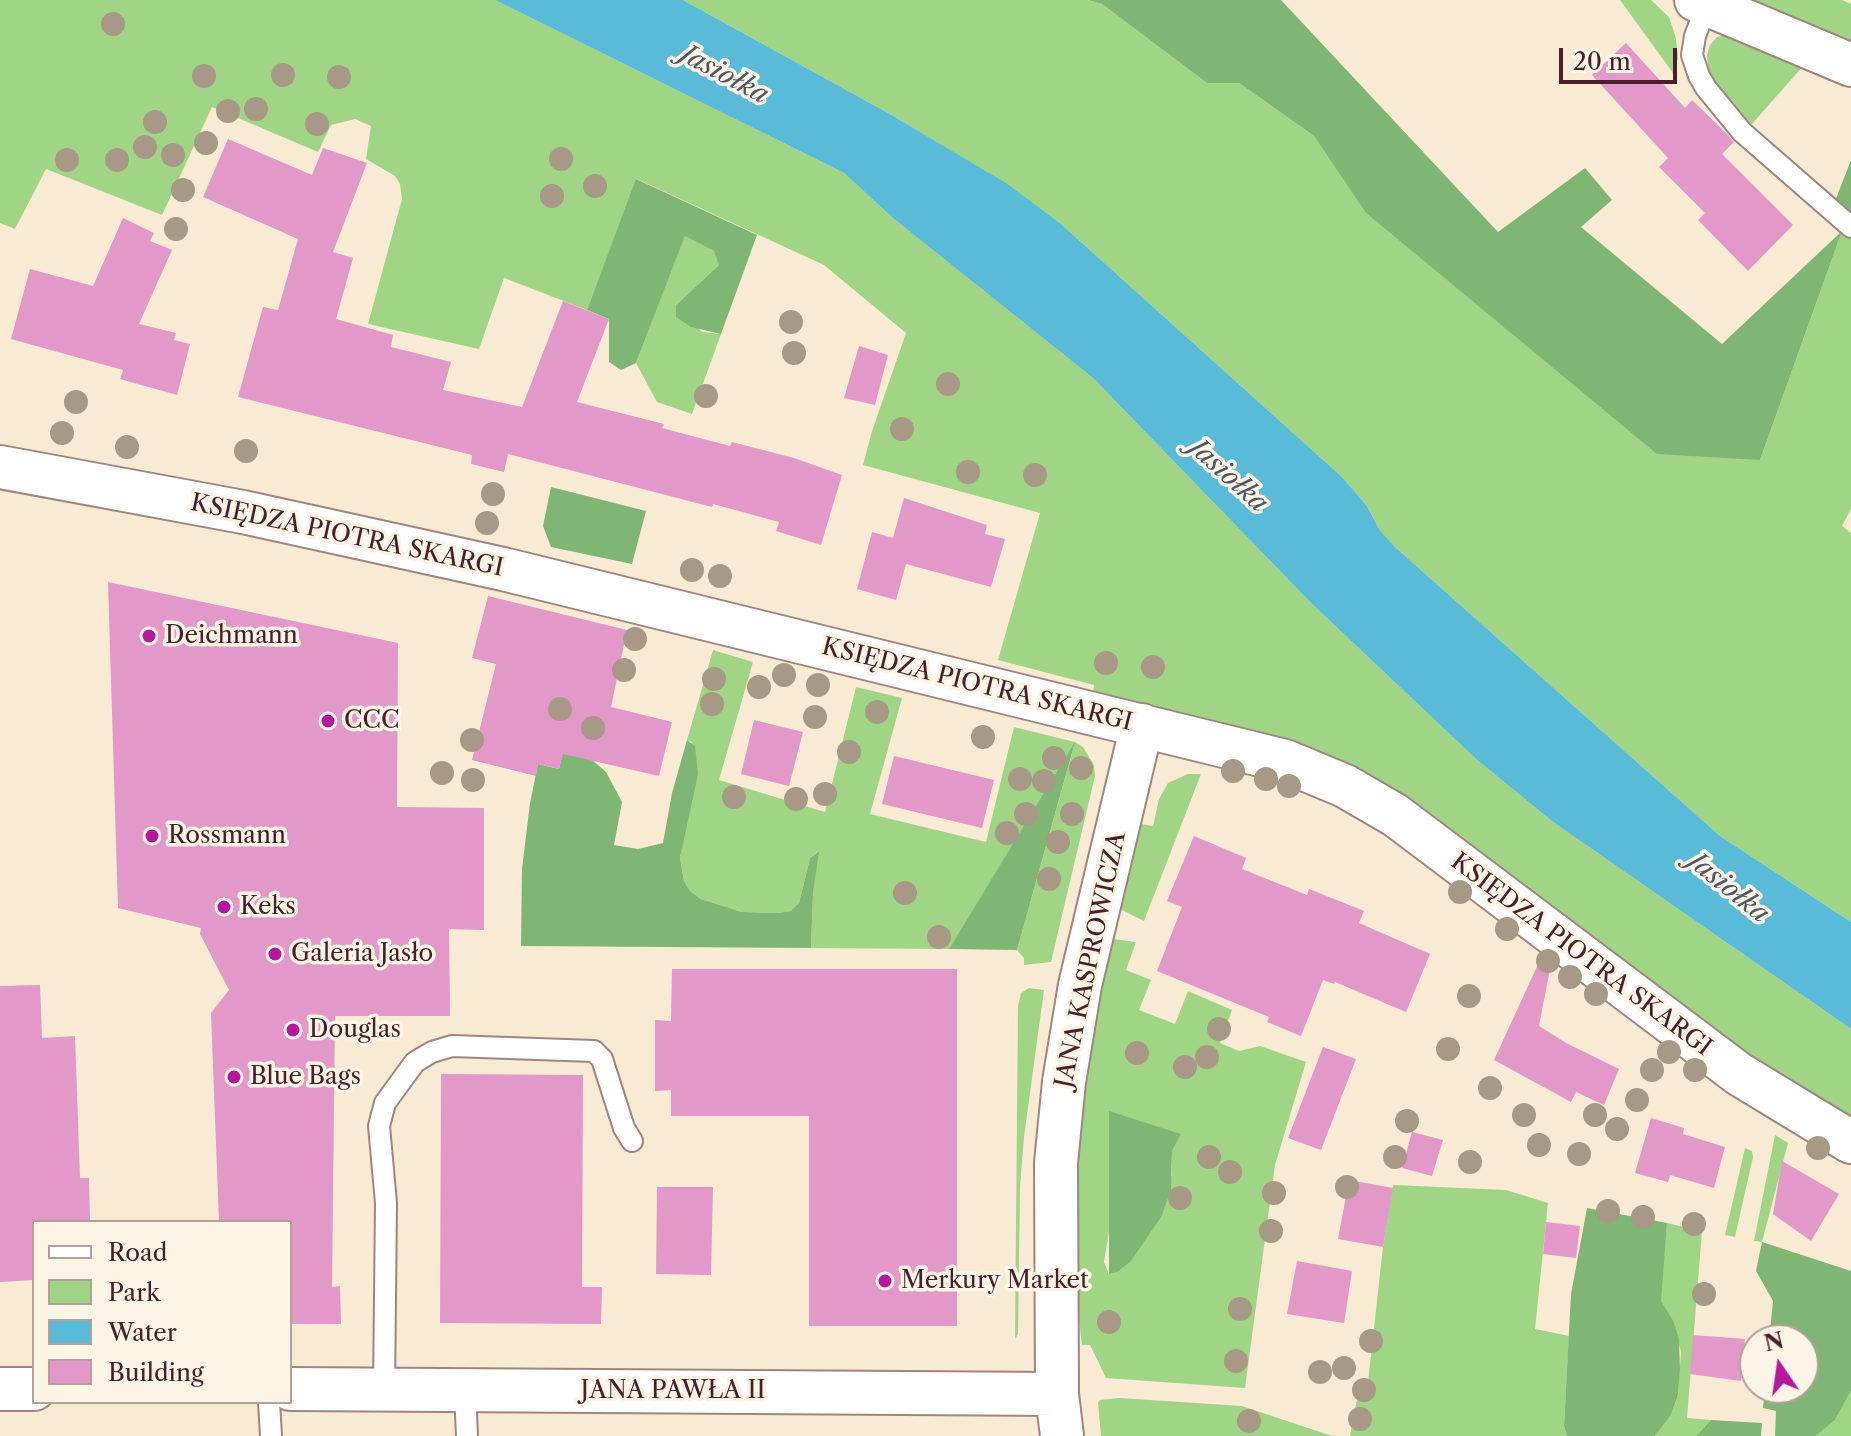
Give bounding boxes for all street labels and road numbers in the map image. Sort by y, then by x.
street label: KSIĘDZA PIOTRA SKARGI [188,489,506,583]
street label: KSIĘDZA PIOTRA SKARGI [819,632,1135,738]
street label: JANA KASPROWICZA [1050,829,1132,1091]
street label: KSIĘDZA PIOTRA SKARGI [1445,848,1717,1062]
street label: JANA PAWŁA II [581,1377,765,1405]

